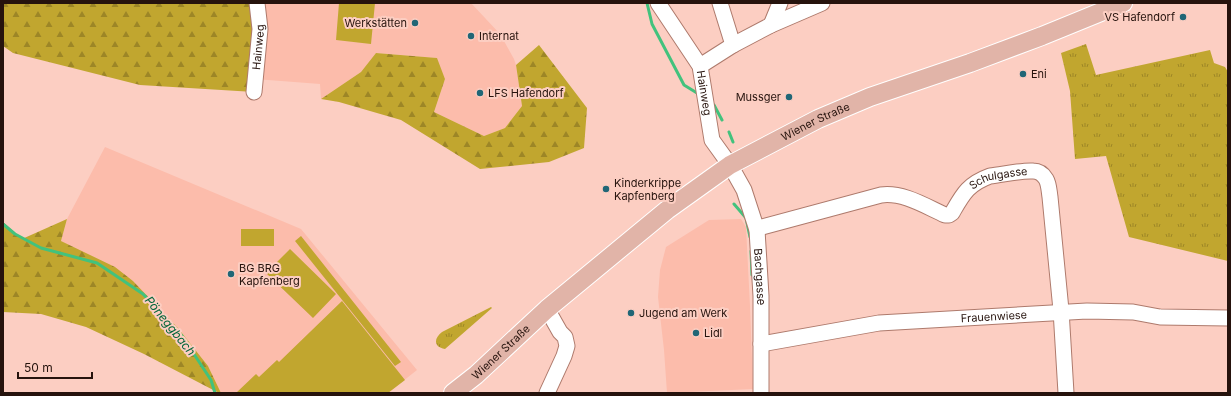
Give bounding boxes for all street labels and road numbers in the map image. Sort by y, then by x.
street label: Hainweg [249,24,267,71]
street label: Hainweg [694,69,715,117]
street label: Wiener Straße [779,99,852,144]
street label: Schulgasse [966,164,1028,192]
street label: Bachgasse [751,248,768,305]
street label: Frauenwiese [960,307,1027,325]
street label: Wiener Straße [469,322,533,382]

